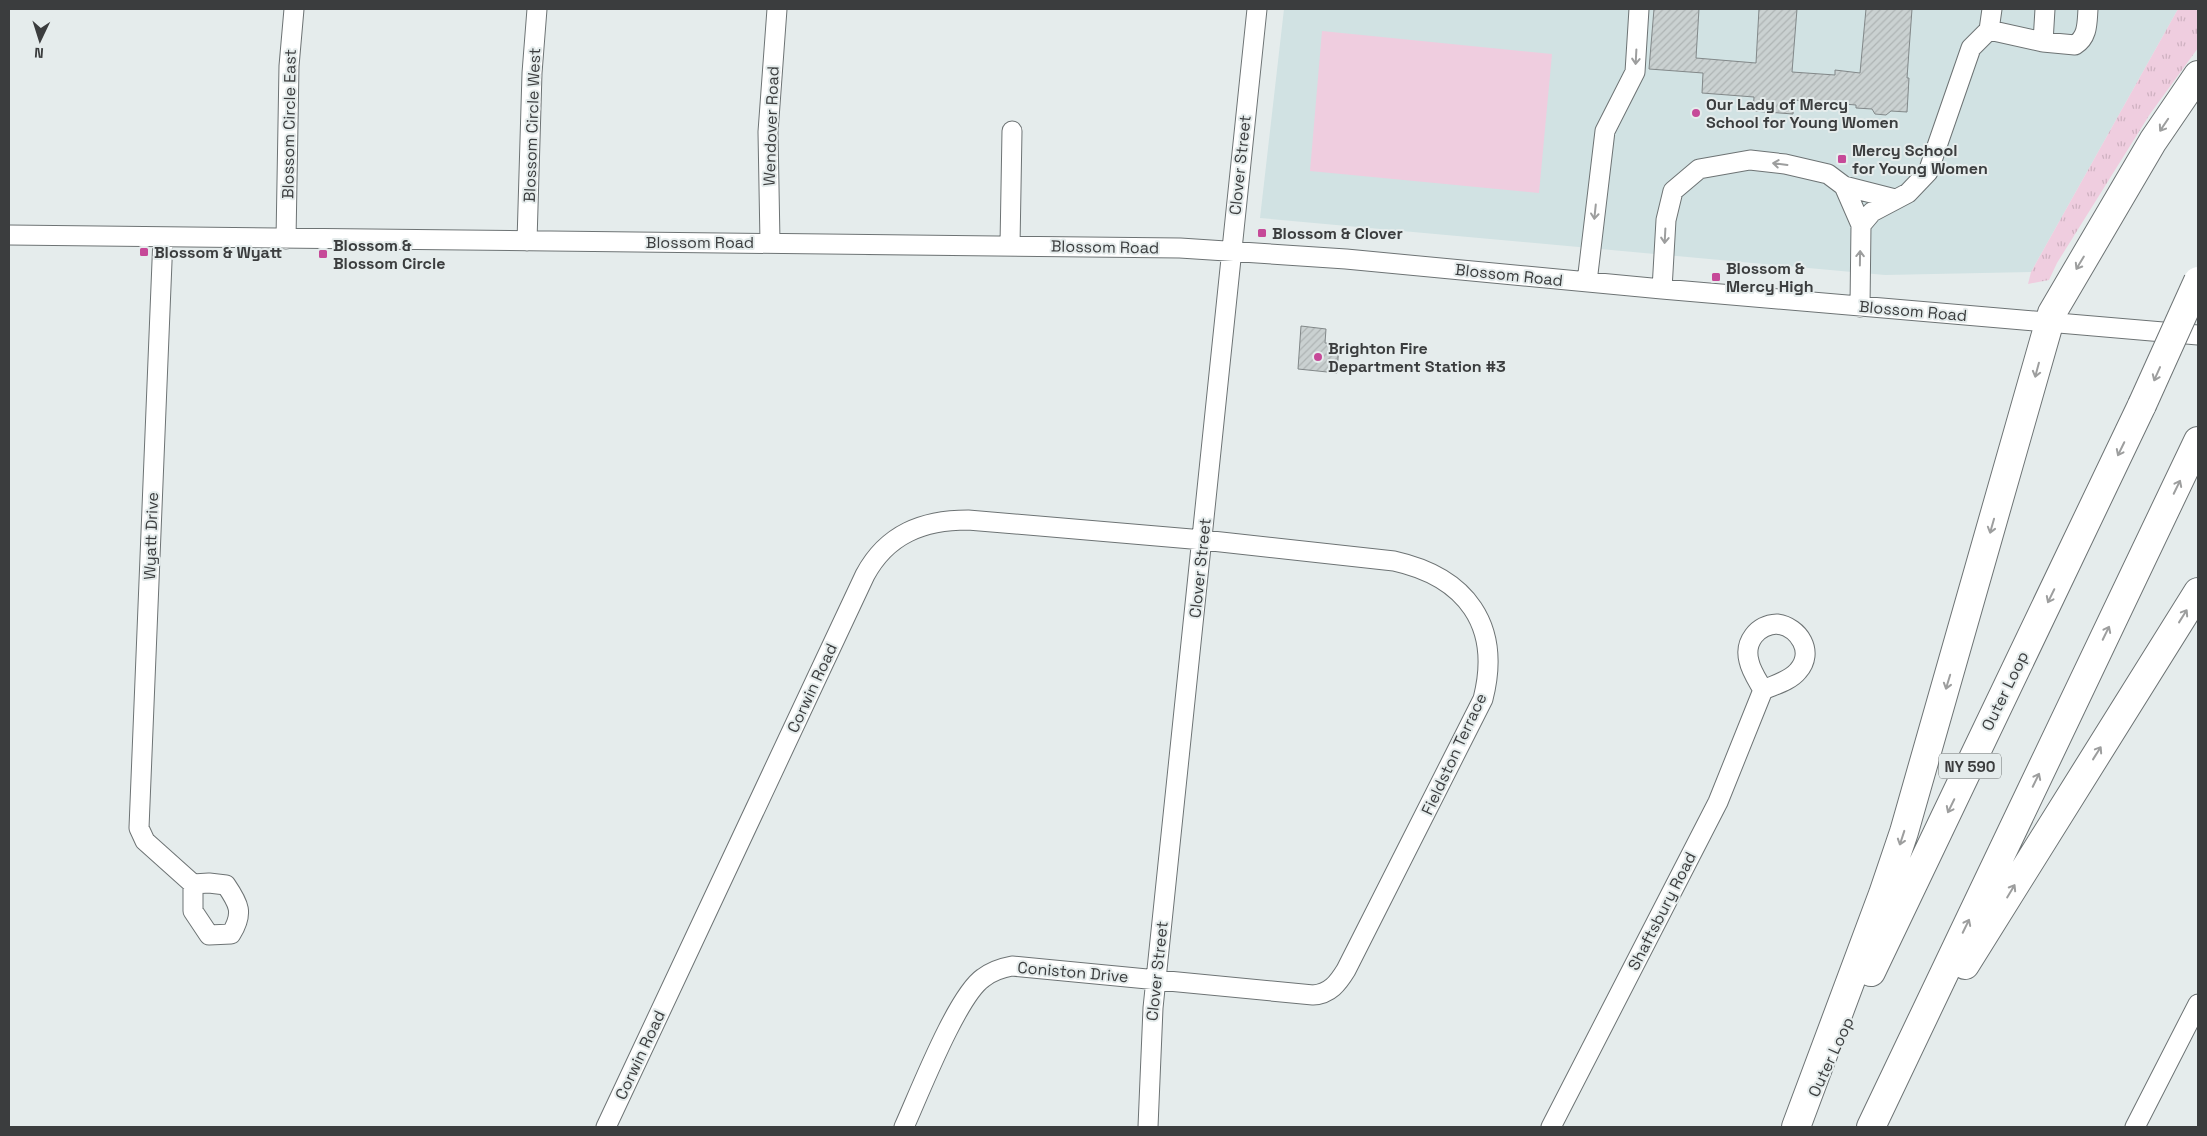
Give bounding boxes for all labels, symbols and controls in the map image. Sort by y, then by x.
north arrow [15,15,65,65]
text: N [34,44,44,62]
street label: Blossom Circle West [519,47,545,203]
street label: Blossom Circle East [277,49,301,199]
one-way arrow [1631,49,1640,65]
street label: Wendover Road [758,66,784,186]
place label: Our Lady of Mercy School for Young Women [1706,94,1899,133]
marker: Our Lady of Mercy School for Young Women [1690,107,1702,119]
street label: Clover Street [1224,114,1256,216]
one-way arrow [2159,117,2169,131]
place label: Mercy School for Young Women [1852,140,1988,179]
marker: Mercy School for Young Women [1836,153,1848,165]
one-way arrow [1772,158,1788,168]
one-way arrow [1590,204,1600,220]
place label: Blossom & Clover [1272,223,1403,244]
marker: Blossom & Clover [1256,227,1268,239]
one-way arrow [1661,228,1670,244]
street label: Blossom Road [646,232,754,253]
place label: Blossom & Blossom Circle [333,235,445,274]
street label: Blossom Road [1051,236,1159,258]
place label: Blossom & Wyatt [154,242,282,263]
marker: Blossom & Wyatt [138,246,150,258]
marker: Blossom & Blossom Circle [317,248,329,260]
one-way arrow [1856,250,1865,266]
one-way arrow [2074,256,2084,270]
place label: Blossom & Mercy High [1726,258,1814,297]
street label: Blossom Road [1454,259,1564,291]
marker: Blossom & Mercy High [1710,271,1722,283]
street label: Blossom Road [1858,296,1968,326]
place label: Brighton Fire Department Station #3 [1328,338,1506,377]
marker: Brighton Fire Department Station #3 [1312,351,1324,363]
one-way arrow [2032,361,2041,377]
one-way arrow [2151,366,2161,381]
one-way arrow [2116,441,2126,456]
one-way arrow [2172,480,2182,495]
street label: Wyatt Drive [139,492,163,580]
street label: Clover Street [1184,517,1216,619]
one-way arrow [1987,517,1997,533]
one-way arrow [2046,588,2055,603]
one-way arrow [2179,609,2189,623]
one-way arrow [2102,626,2112,641]
street label: Corwin Road [782,640,842,736]
street label: Outer Loop [1977,648,2033,734]
one-way arrow [1942,674,1952,690]
street label: Fieldston Terrace [1417,690,1491,818]
one-way arrow [2091,746,2102,760]
road number: NY 590 [1939,754,2001,778]
one-way arrow [2032,773,2042,788]
one-way arrow [1945,798,1955,813]
one-way arrow [1896,830,1906,846]
street label: Shaftsbury Road [1623,848,1701,974]
one-way arrow [2006,884,2016,898]
one-way arrow [1961,919,1971,934]
street label: Clover Street [1141,920,1173,1022]
street label: Coniston Drive [1017,957,1129,987]
street label: Corwin Road [610,1007,670,1103]
street label: Outer Loop [1803,1014,1859,1100]

